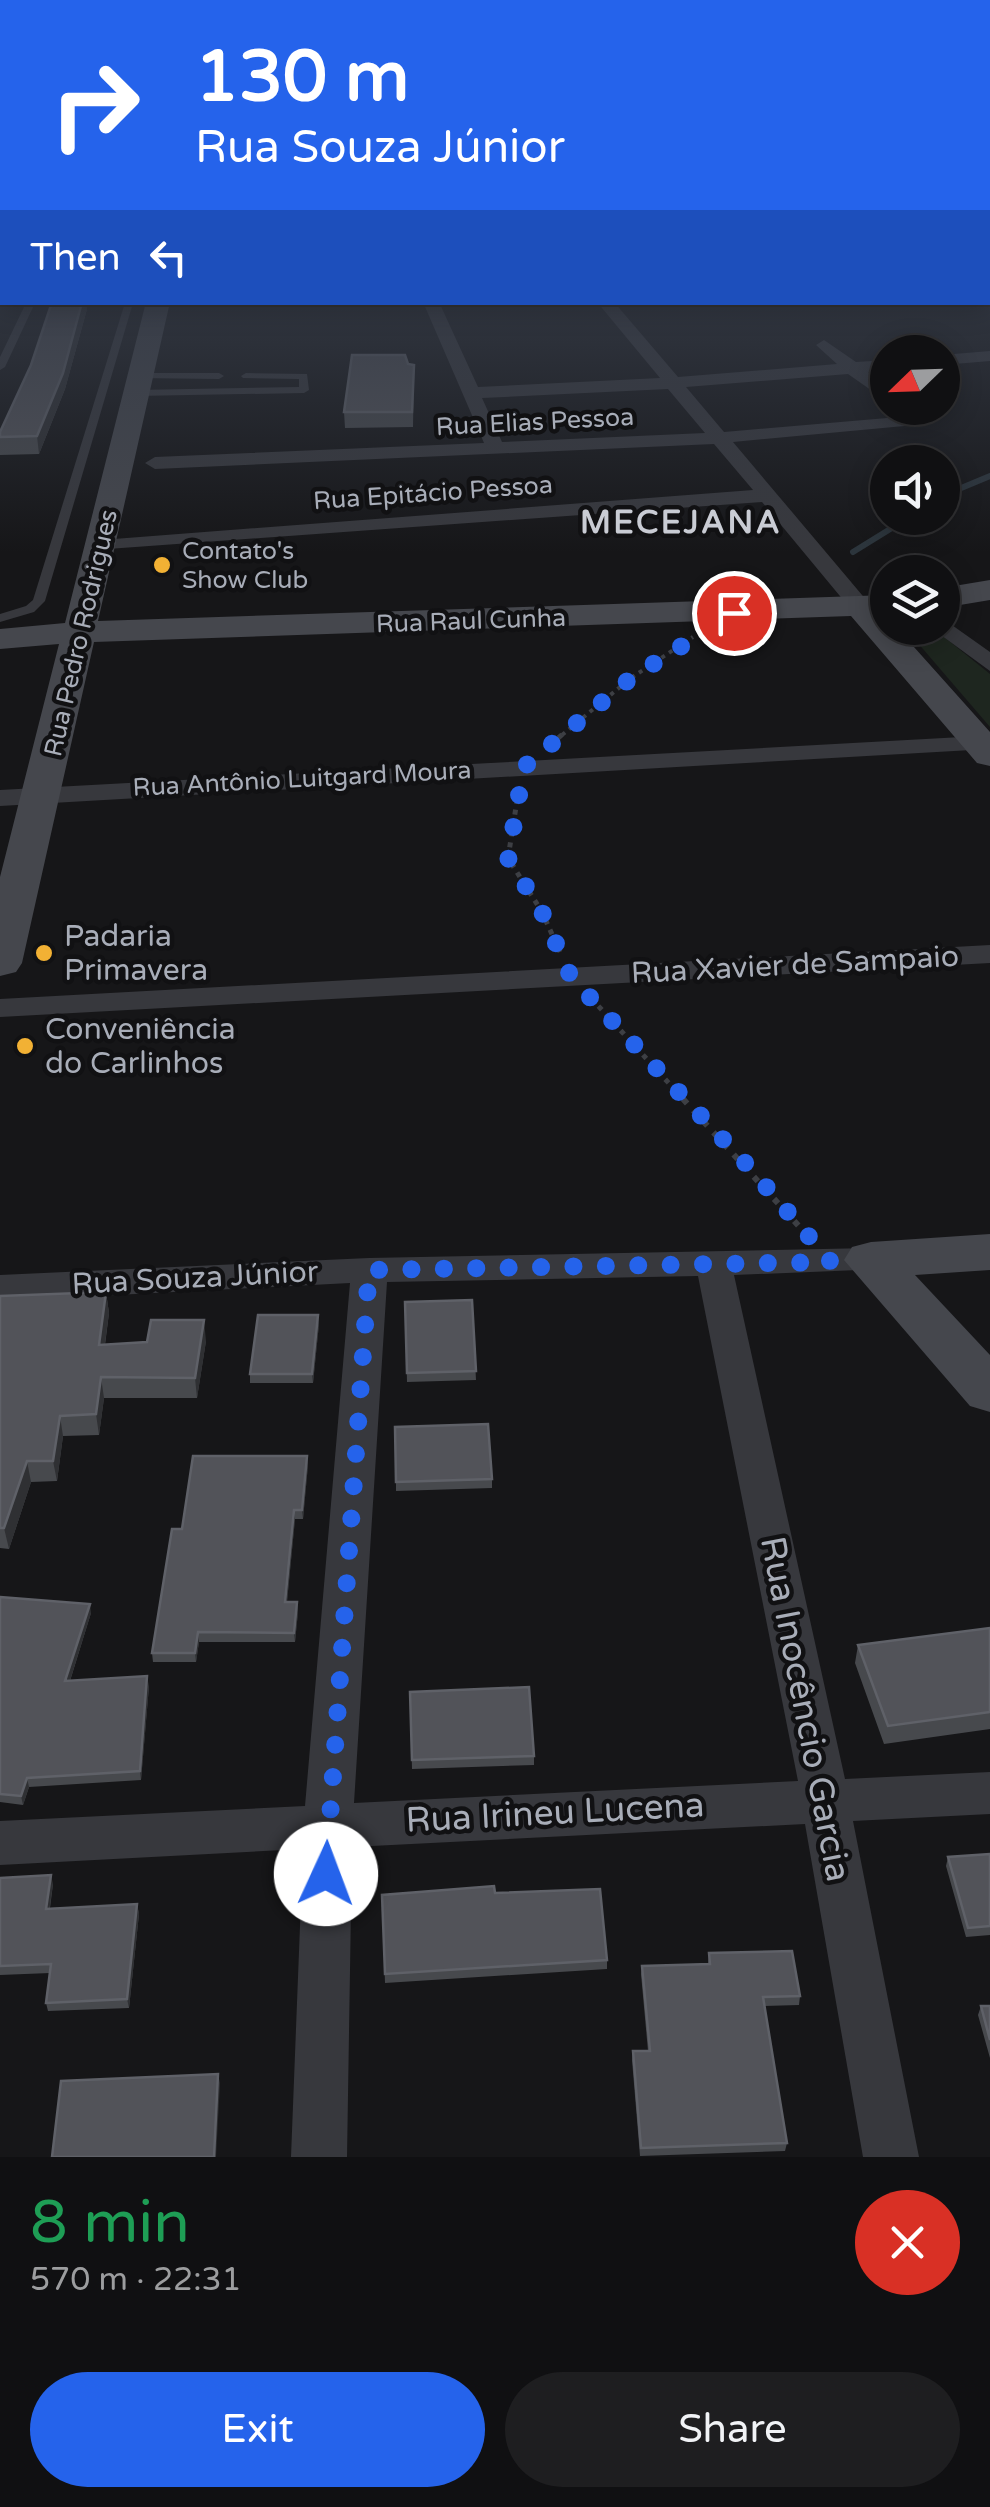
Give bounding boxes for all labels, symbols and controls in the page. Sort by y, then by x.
text: 130 m [195,36,409,120]
icon: right [30,40,160,170]
text: Rua Souza Júnior [195,121,565,175]
icon: left [141,230,196,285]
text: Then [30,235,121,281]
north arrow [870,335,960,425]
map controls [870,335,960,645]
street label: Rua Elias Pessoa [435,402,635,442]
button: sound [870,445,960,535]
street label: Rua Epitácio Pessoa [312,470,554,516]
district label: MECEJANA [580,504,782,542]
street label: Rua Pedro Rodrigues [38,507,124,759]
place label: Contato's Show Club [182,536,308,595]
marker: Contato's Show Club [151,554,173,576]
button: layers [870,555,960,645]
pin [692,571,777,656]
icon: arrive [707,586,762,641]
street label: Rua Raul Cunha [375,603,567,639]
street label: Rua Antônio Luitgard Moura [132,755,472,803]
place label: Padaria Primavera [64,918,208,989]
street label: Rua Xavier de Sampaio [630,938,960,992]
marker: Padaria Primavera [33,942,55,964]
place label: Conveniência do Carlinhos [45,1011,236,1082]
marker: Conveniência do Carlinhos [14,1035,36,1057]
street label: Rua Souza Júnior [71,1253,320,1303]
street label: Rua Inocêncio Garcia [751,1533,859,1885]
street label: Rua Irineu Lucena [405,1784,705,1842]
position arrow [274,1822,378,1926]
text: 8 min [30,2187,190,2259]
button: close [855,2190,960,2295]
text: 570 m · 22:31 [30,2261,242,2299]
button: Exit [30,2372,485,2487]
button: Share [505,2372,960,2487]

